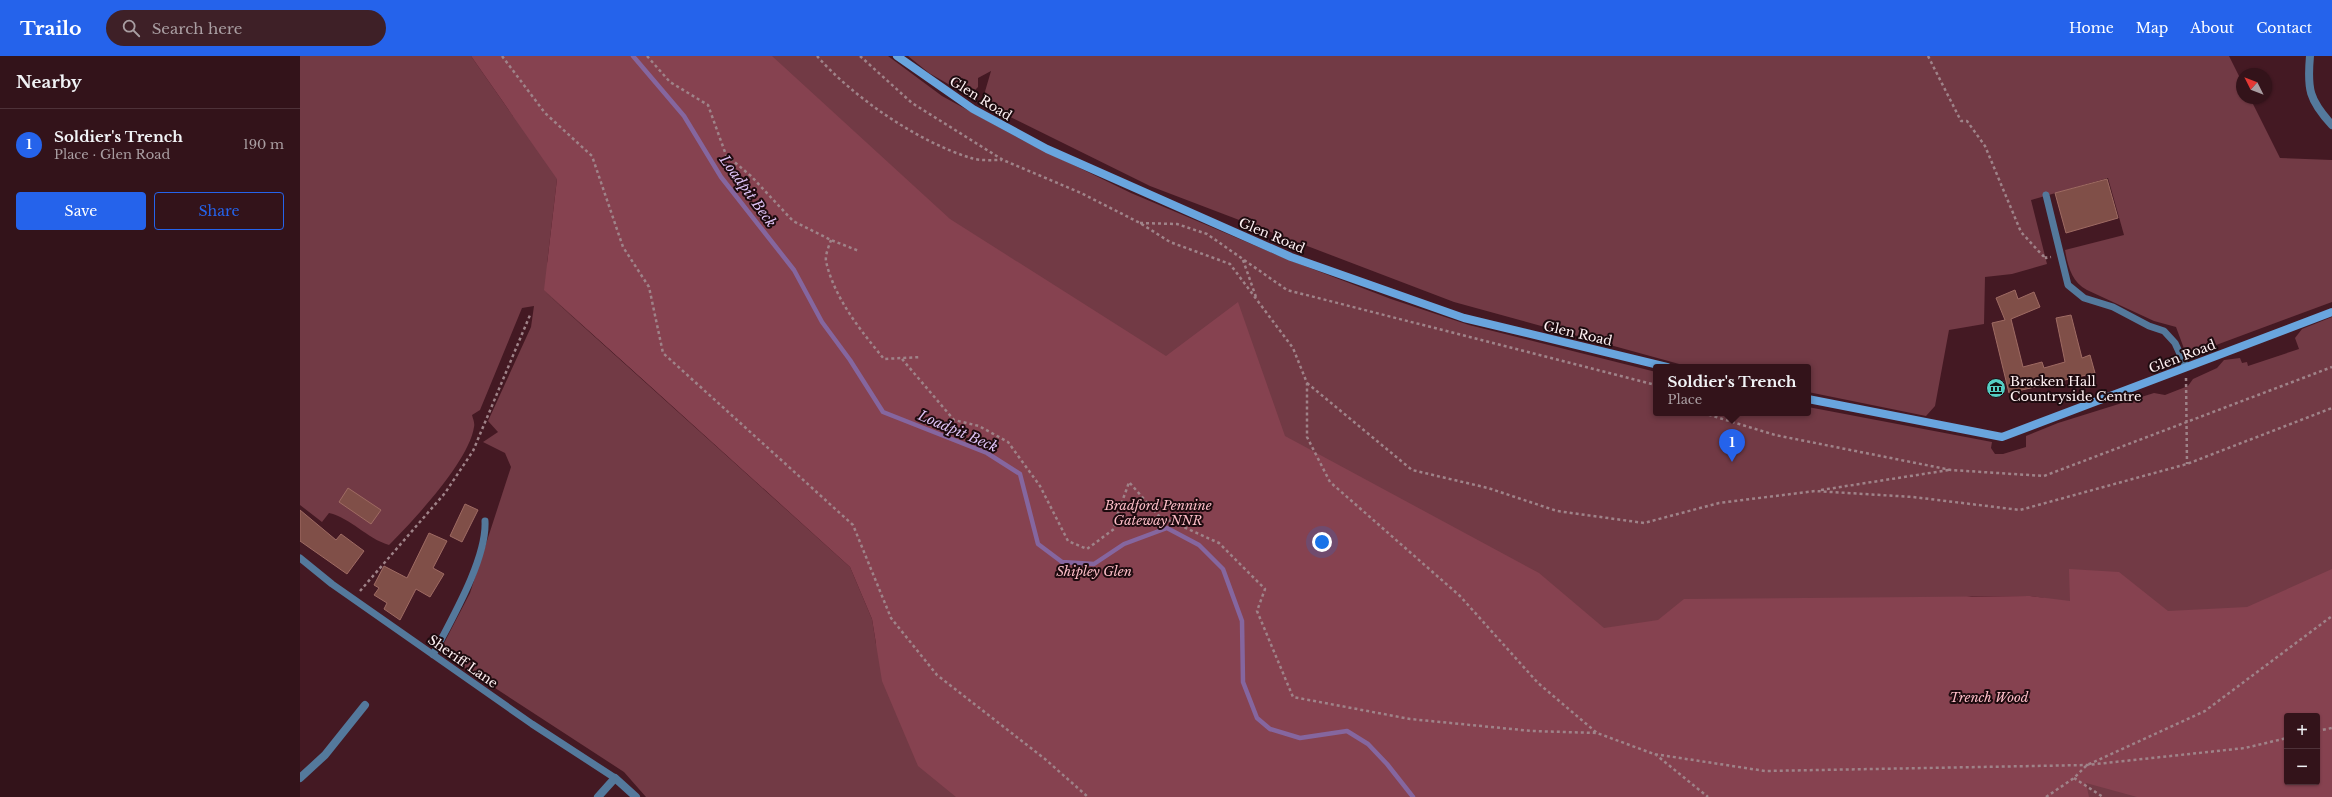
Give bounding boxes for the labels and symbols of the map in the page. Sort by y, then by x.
north arrow [2236,68,2272,104]
street label: Glen Road [946,73,1015,124]
water label: Loadpit Beck [715,151,780,231]
street label: Glen Road [1236,214,1308,257]
street label: Glen Road [1542,317,1614,350]
street label: Glen Road [2146,336,2218,377]
place label: Bracken Hall Countryside Centre [2010,373,2141,405]
museum icon: Bracken Hall Countryside Centre [1985,377,2007,399]
water label: Loadpit Beck [914,406,1001,456]
pin: 1 [1719,429,1745,462]
park label: Bradford Pennine Gateway NNR [1103,497,1212,529]
your location [1312,532,1332,552]
park label: Shipley Glen [1056,563,1132,580]
street label: Sheriff Lane [424,631,501,692]
park label: Trench Wood [1949,689,2029,706]

